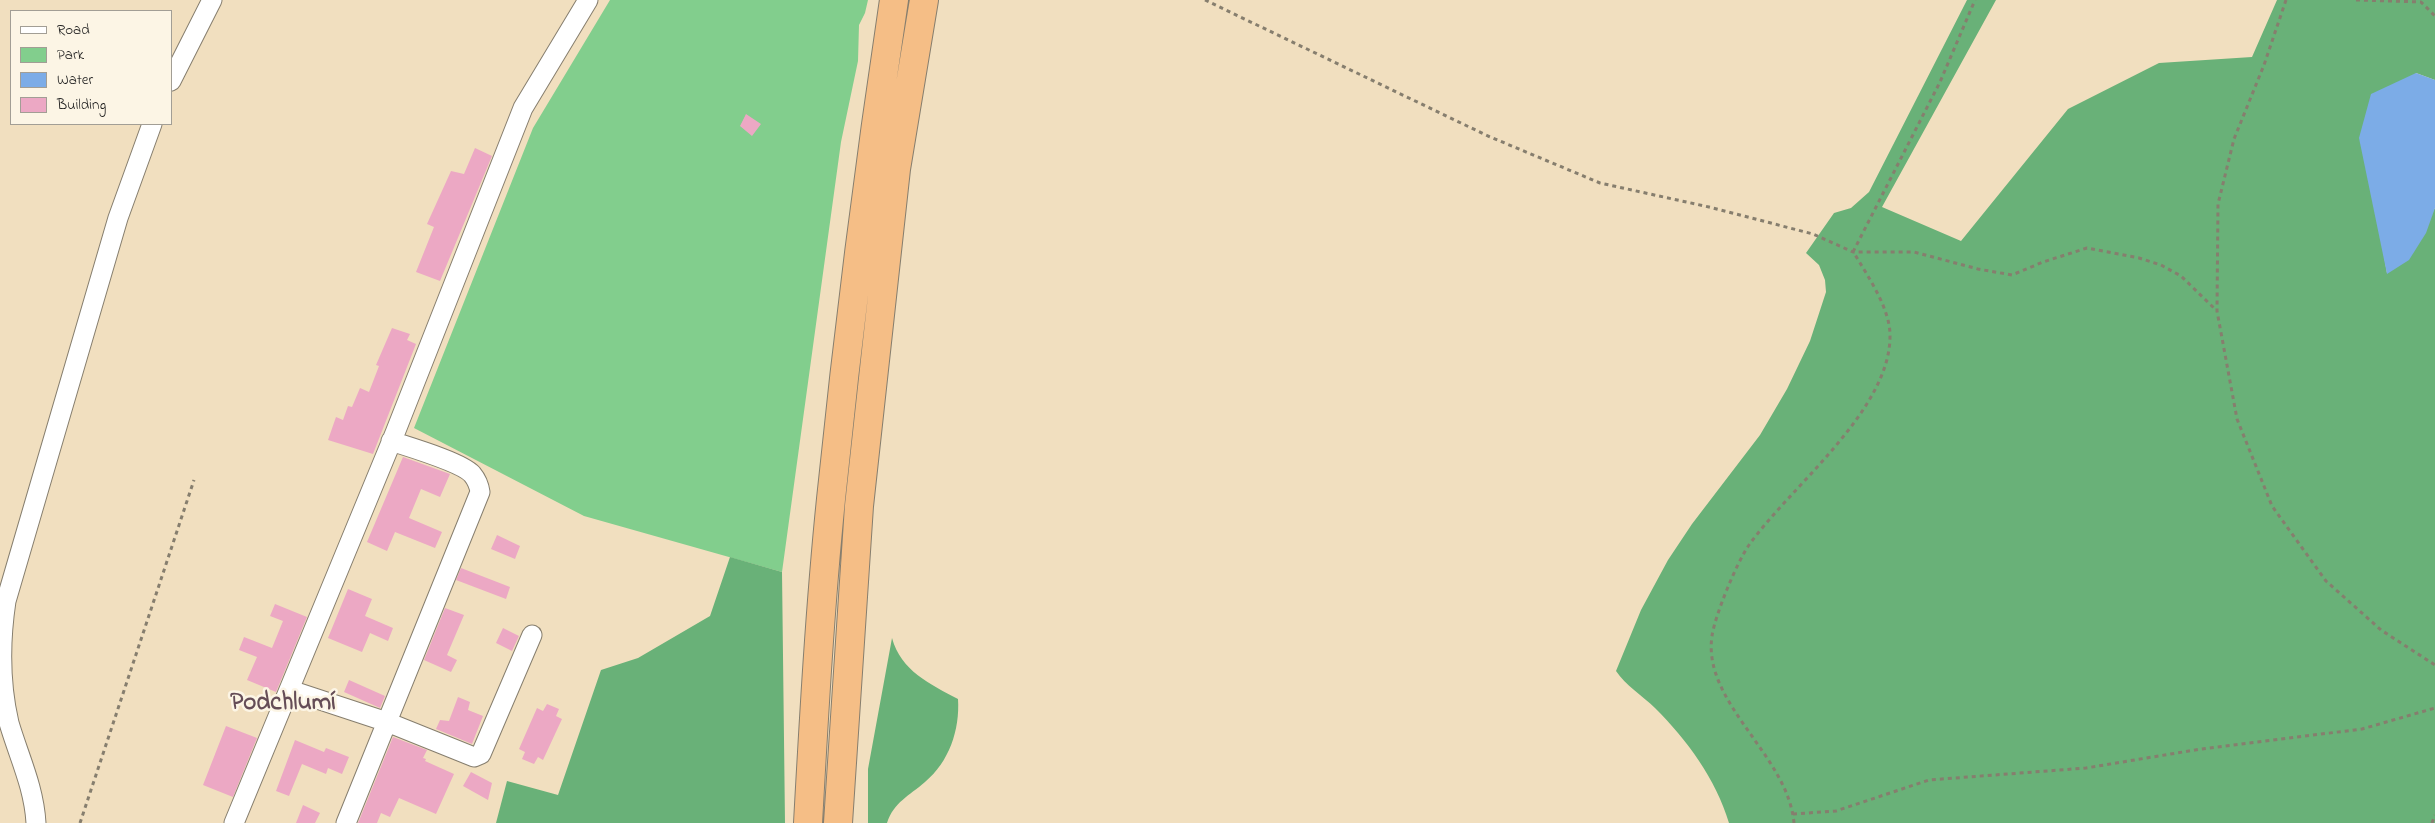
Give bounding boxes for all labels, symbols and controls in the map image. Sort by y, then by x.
legend [10,10,172,125]
text: Road [57,19,90,41]
text: Park [57,44,84,66]
text: Water [57,69,93,91]
text: Building [57,94,106,116]
district label: Podchlumí [230,690,336,720]

